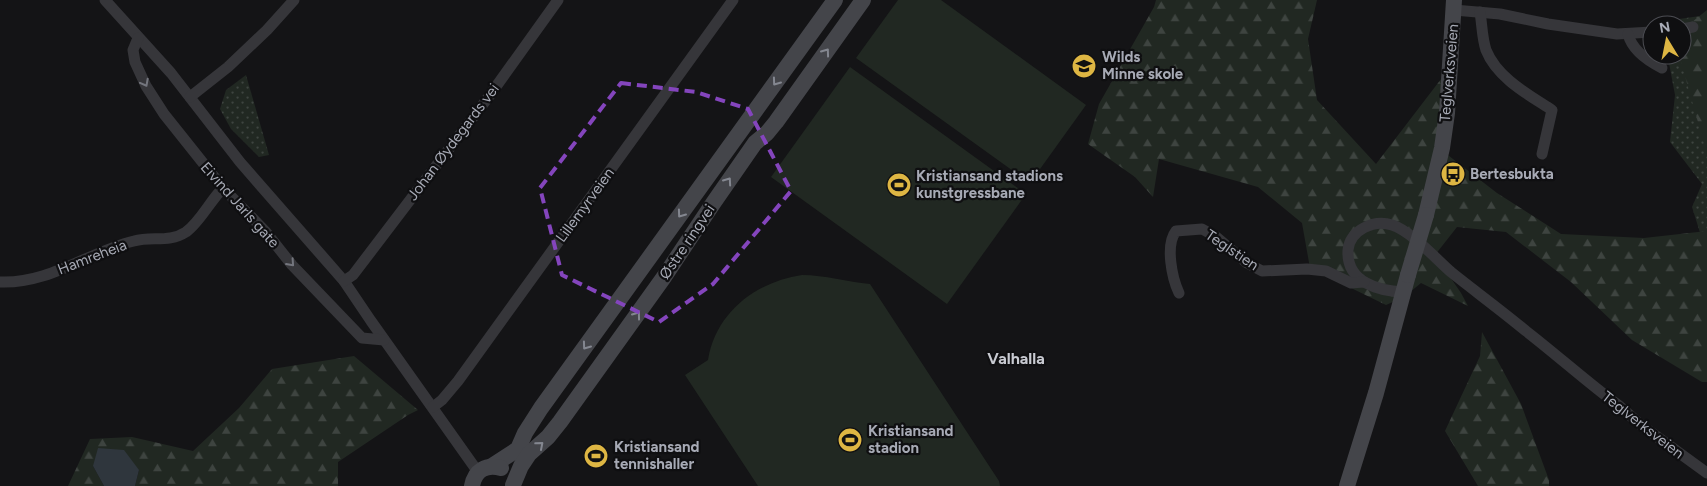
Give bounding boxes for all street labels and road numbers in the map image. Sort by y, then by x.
street label: Teglverksveien [1436,23,1462,123]
street label: Johan Øydegards vei [403,80,503,204]
street label: Eivind Jarls gate [197,158,283,252]
street label: Lillemyrveien [552,164,618,246]
street label: Østre ringvei [655,201,719,283]
street label: Teglstien [1202,226,1262,274]
street label: Hamreheia [55,236,129,278]
street label: Teglverksveien [1599,388,1687,462]

